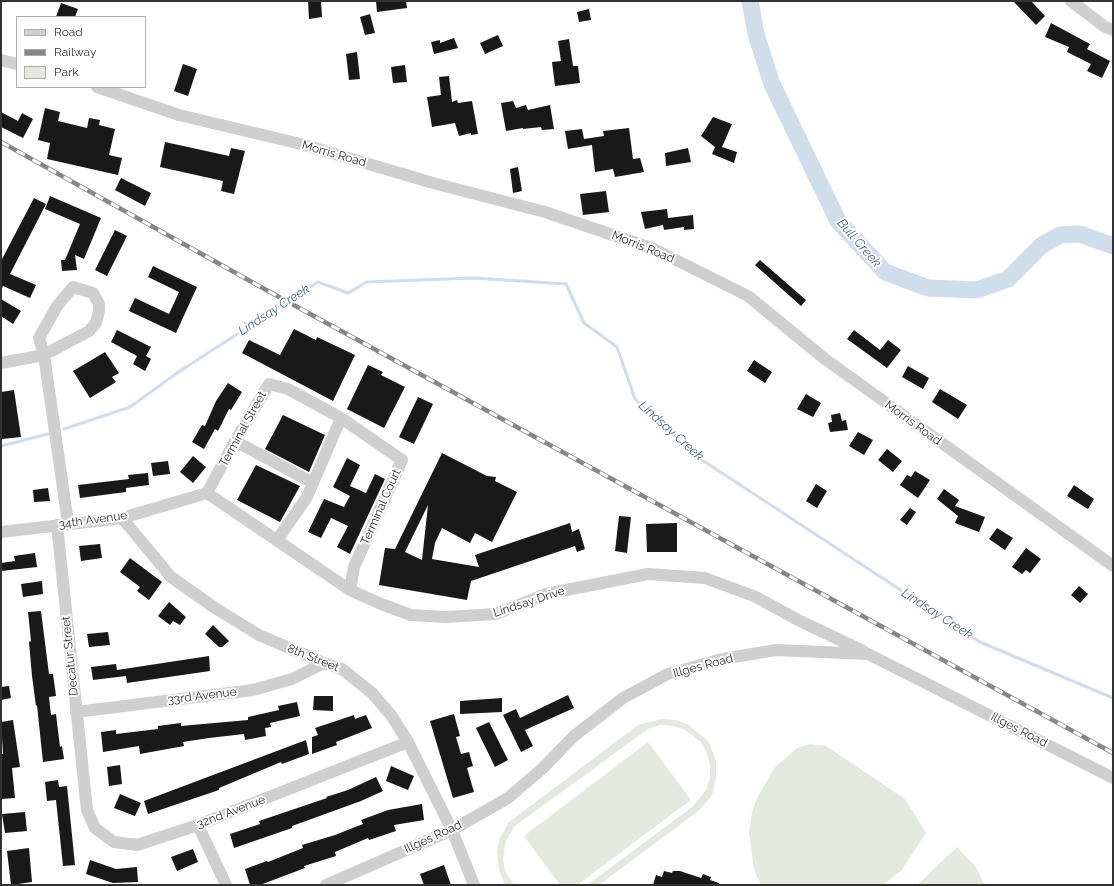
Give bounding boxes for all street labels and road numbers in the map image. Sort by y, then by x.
street label: Morris Road [300,138,368,170]
street label: Morris Road [610,228,676,266]
street label: Terminal Street [216,389,270,469]
street label: Morris Road [882,398,944,448]
street label: Terminal Court [358,467,404,547]
street label: 34th Avenue [58,508,128,532]
street label: Lindsay Drive [491,584,567,620]
street label: Decatur Street [59,615,81,697]
street label: 8th Street [285,641,341,675]
street label: Illges Road [671,651,735,681]
street label: 33rd Avenue [167,685,237,707]
street label: Illges Road [988,710,1050,750]
street label: 32nd Avenue [195,792,267,832]
street label: Illges Road [402,817,464,857]

